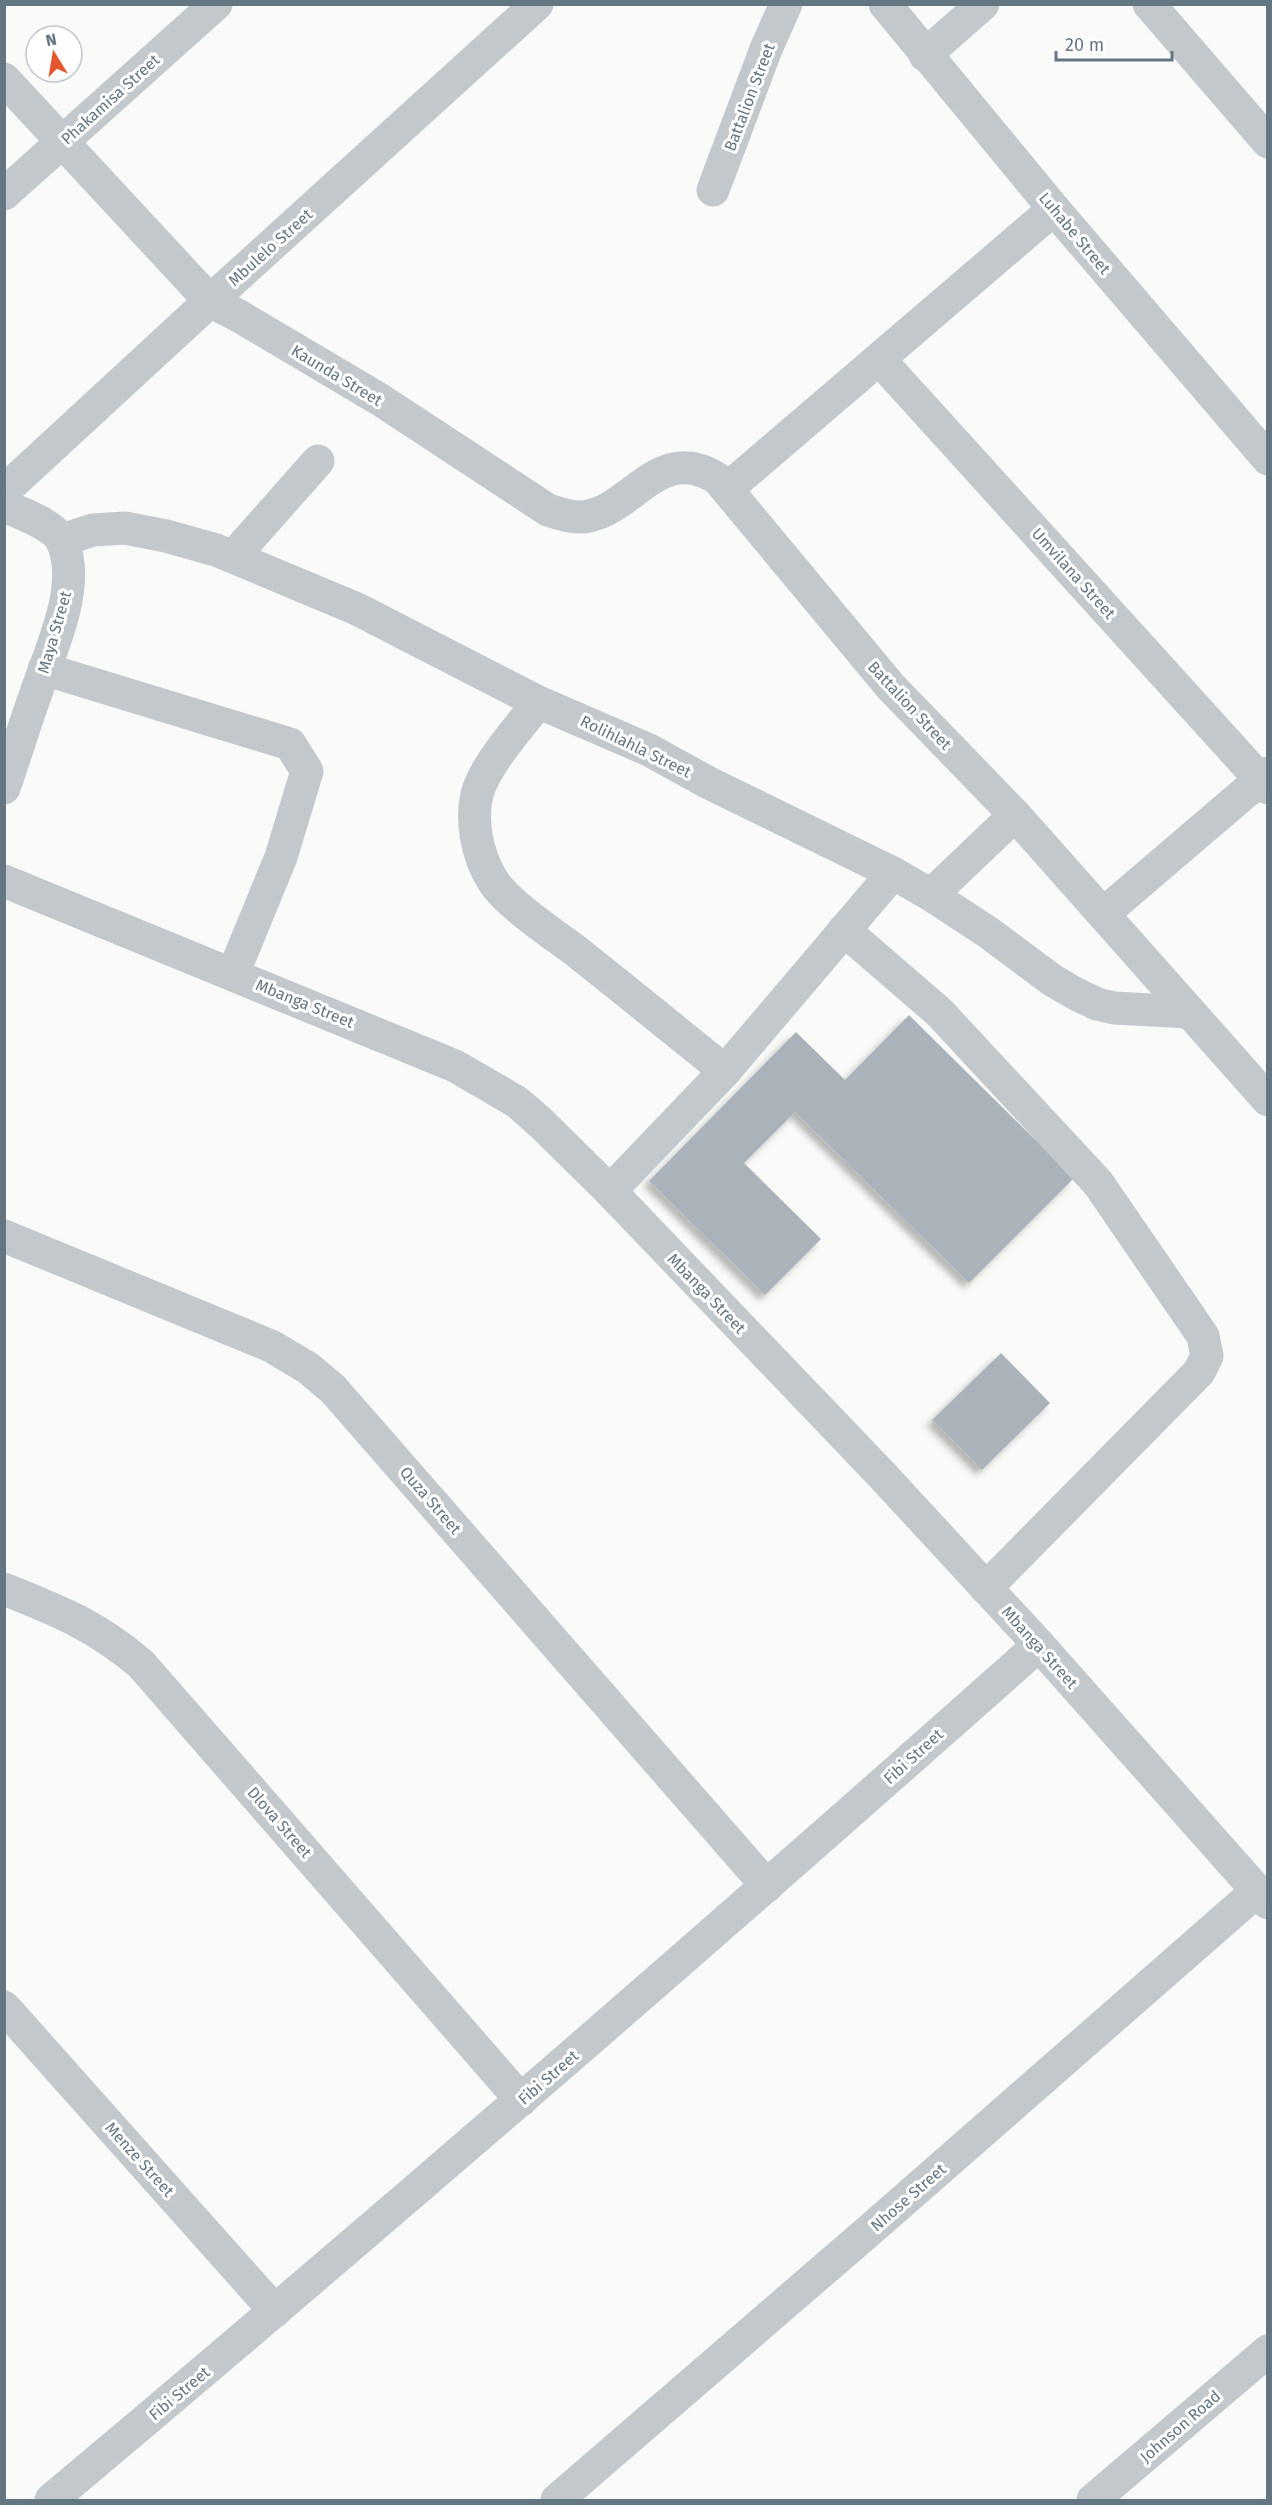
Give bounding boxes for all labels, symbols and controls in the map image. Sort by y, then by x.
north arrow [24,24,84,84]
scale bar [1056,24,1172,62]
text: N [44,29,58,50]
text: 20 m [1065,34,1104,56]
street label: Battalion Street [720,40,779,154]
street label: Phakamisa Street [57,50,164,148]
street label: Luhabe Street [1035,189,1114,278]
street label: Mbulelo Street [225,205,316,290]
street label: Kaunda Street [288,341,386,410]
street label: Umvilana Street [1028,524,1120,623]
street label: Maya Street [34,589,75,676]
street label: Battalion Street [864,657,956,754]
street label: Rolihlahla Street [577,711,695,782]
street label: Mbanga Street [253,975,357,1032]
street label: Mbanga Street [664,1249,750,1338]
street label: Quza Street [396,1463,465,1538]
street label: Mbanga Street [998,1602,1082,1693]
street label: Fibi Street [880,1725,947,1788]
street label: Dlova Street [244,1783,316,1862]
street label: Fibi Street [514,2046,582,2109]
street label: Menze Street [101,2118,178,2201]
street label: Nhose Street [867,2159,950,2235]
street label: Fibi Street [145,2362,214,2424]
street label: Johnson Road [1136,2386,1224,2466]

